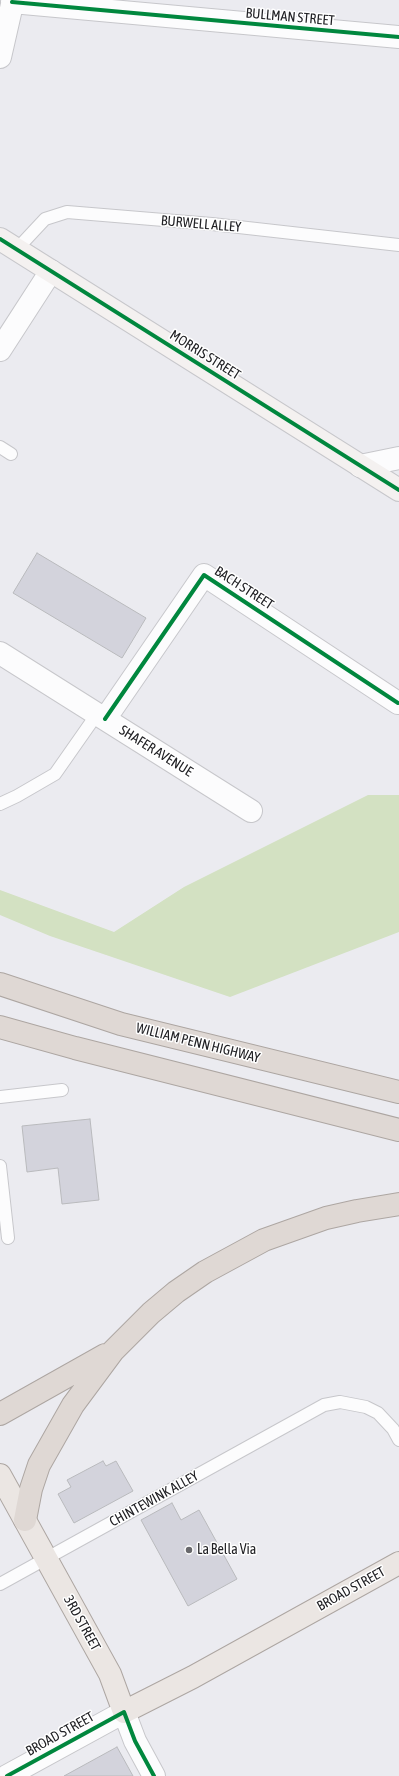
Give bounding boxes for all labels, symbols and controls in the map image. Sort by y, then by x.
street label: BULLMAN STREET [245,5,335,29]
street label: BURWELL ALLEY [160,212,242,236]
street label: MORRIS STREET [167,327,243,383]
street label: BACH STREET [211,563,277,613]
street label: SHAFER AVENUE [116,722,196,780]
street label: WILLIAM PENN HIGHWAY [134,1019,262,1067]
street label: CHINTEWINK ALLEY [107,1468,201,1530]
place label: La Bella Via [197,1542,256,1558]
marker: La Bella Via [184,1545,194,1555]
street label: BROAD STREET [314,1563,388,1615]
street label: 3RD STREET [60,1592,104,1654]
street label: BROAD STREET [23,1708,97,1760]

